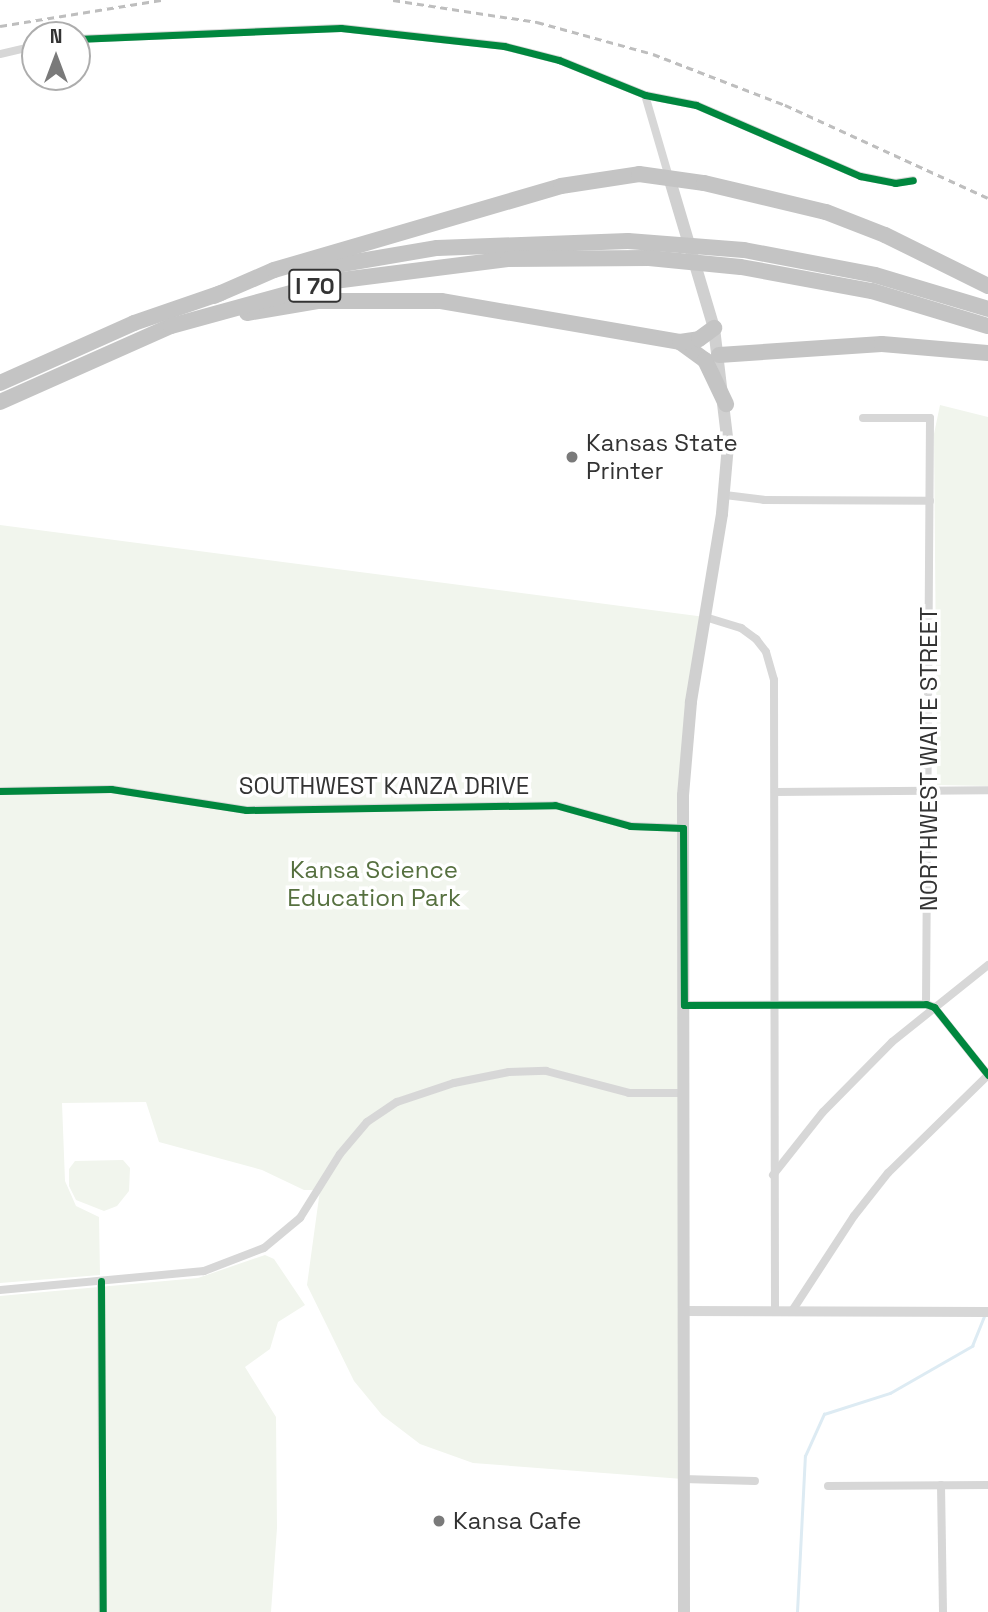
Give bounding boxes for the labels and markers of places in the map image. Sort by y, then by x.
place label: Kansas State Printer [586,429,738,485]
marker: Kansas State Printer [564,449,580,465]
place label: Kansa Cafe [453,1507,581,1535]
marker: Kansa Cafe [431,1513,447,1529]

